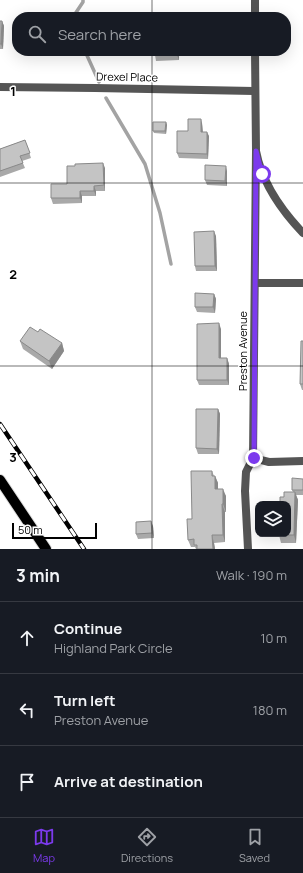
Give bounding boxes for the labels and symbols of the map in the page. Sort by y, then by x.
street label: Drexel Place [96,68,159,85]
text: 1 [10,82,16,100]
route start [253,165,271,183]
text: 2 [9,265,17,283]
street label: Preston Avenue [235,311,250,391]
text: 3 [9,448,17,466]
route end [245,449,263,467]
scale bar [12,521,97,540]

